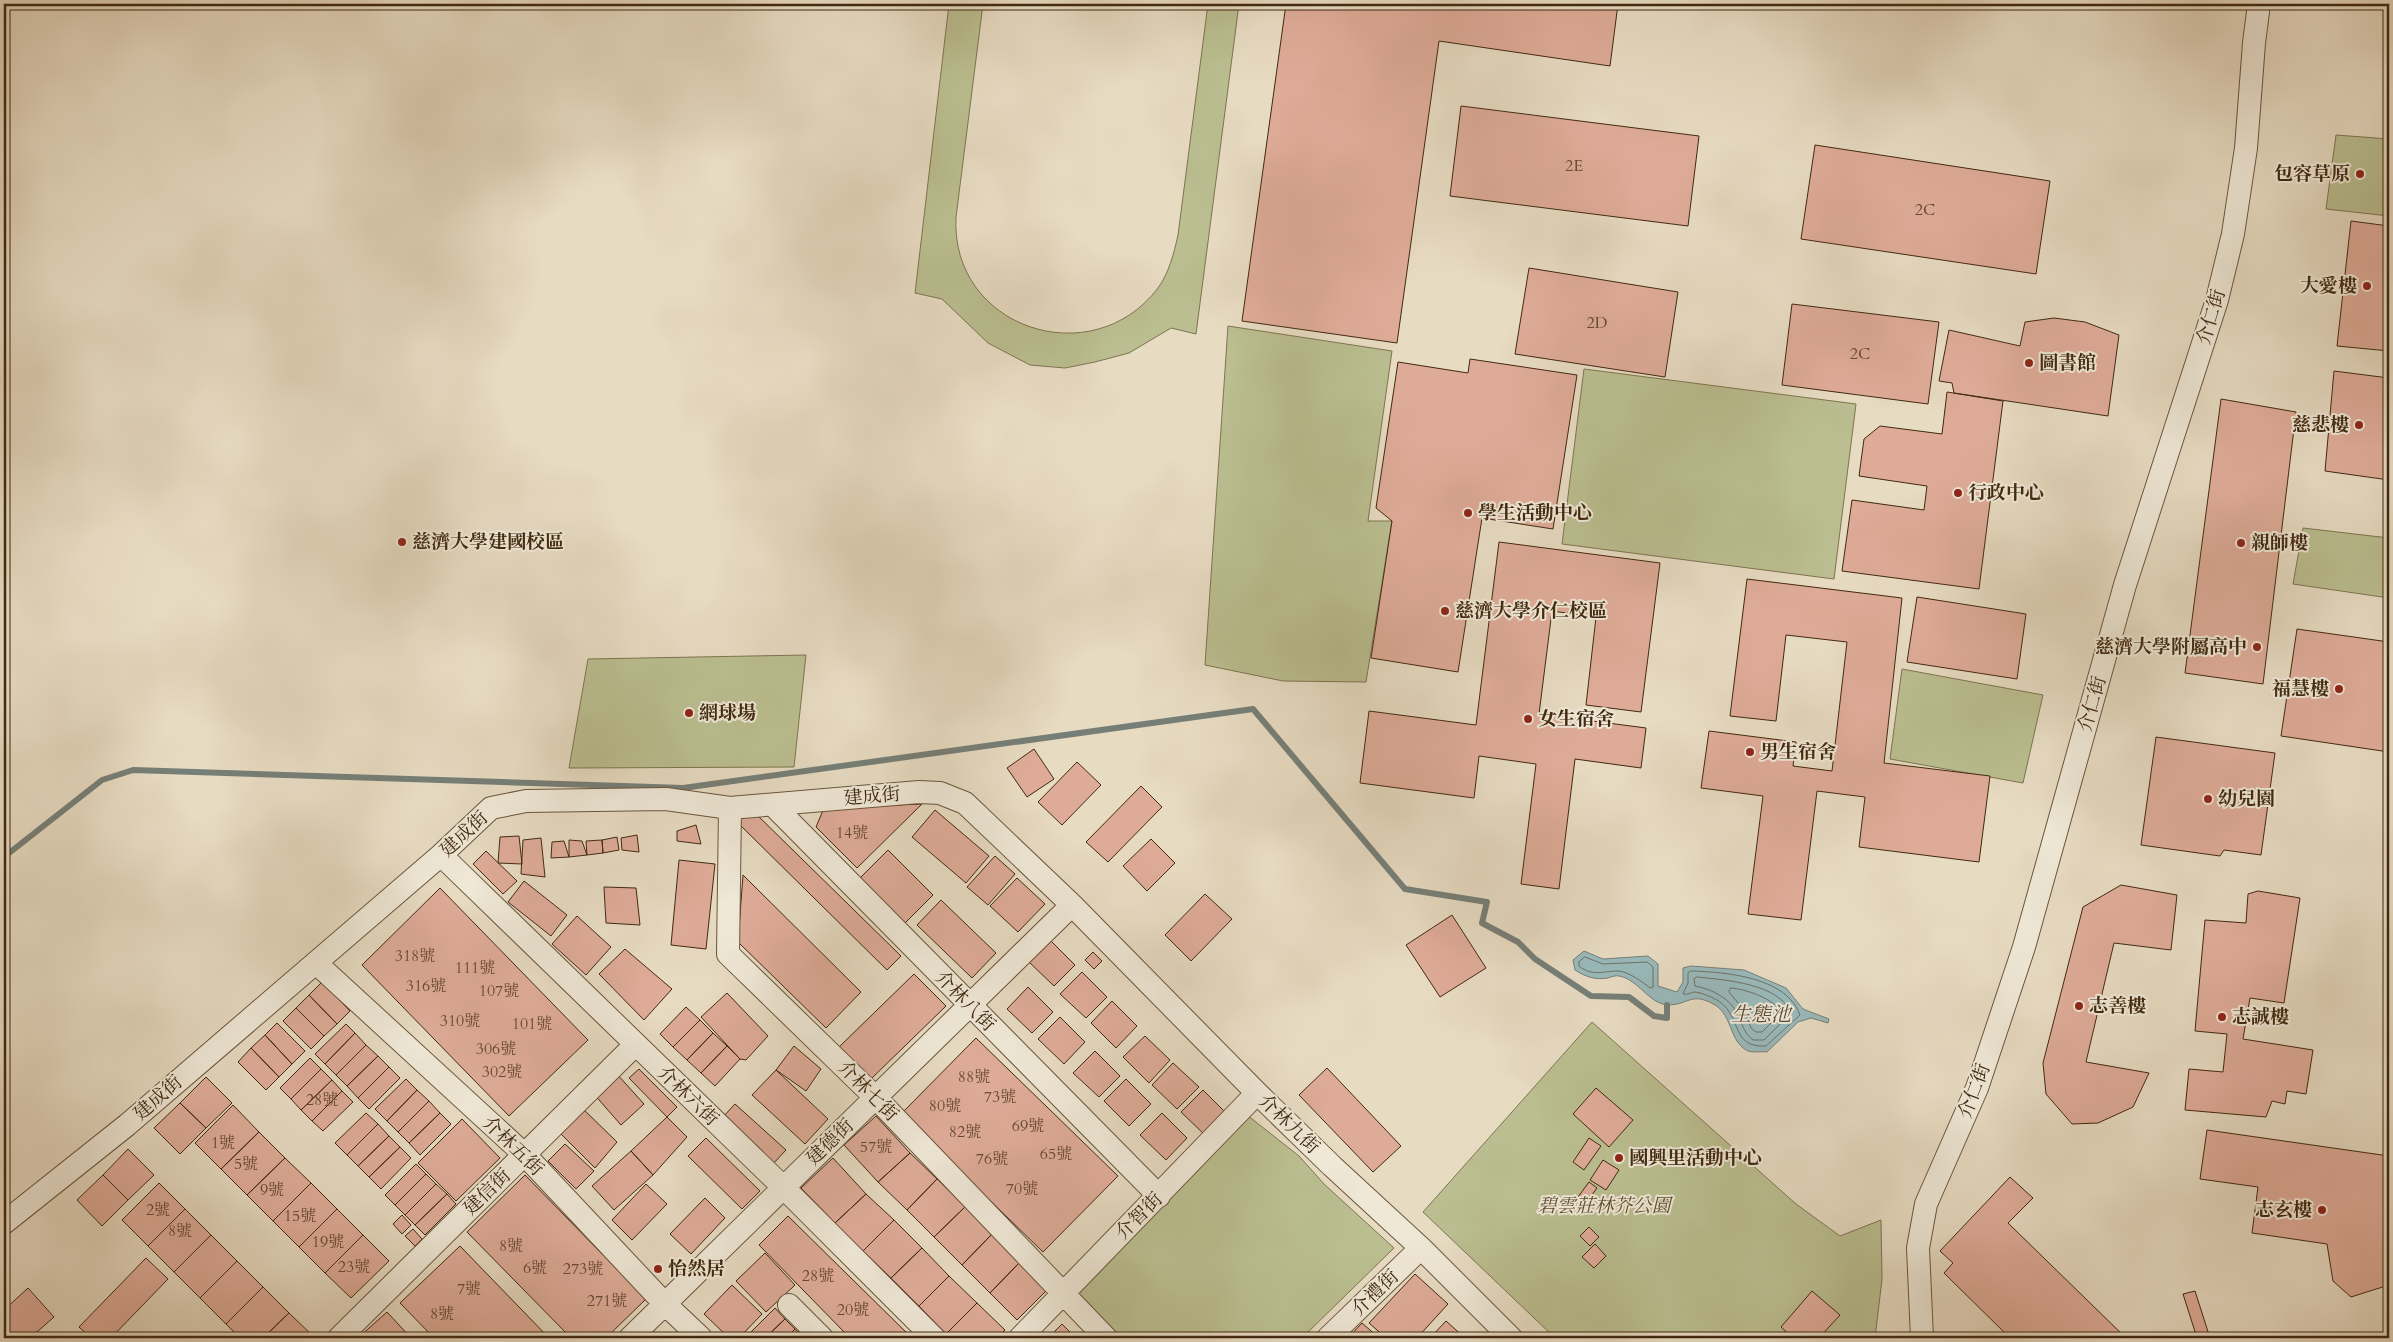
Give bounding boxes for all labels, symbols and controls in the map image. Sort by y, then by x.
house number: 2E [1565,155,1583,177]
place label: 包容草原 [2274,161,2350,187]
marker: 包容草原 [2354,168,2366,180]
house number: 2C [1915,199,1935,221]
place label: 大愛樓 [2300,273,2357,299]
marker: 大愛樓 [2361,280,2373,292]
street label: 介仁街 [2190,286,2232,348]
house number: 2D [1586,312,1608,334]
house number: 2C [1850,343,1870,365]
place label: 圖書館 [2039,350,2096,376]
marker: 圖書館 [2023,357,2035,369]
place label: 慈悲樓 [2292,412,2349,438]
marker: 慈悲樓 [2353,419,2365,431]
place label: 行政中心 [1968,480,2044,506]
marker: 行政中心 [1952,487,1964,499]
place label: 學生活動中心 [1478,500,1592,526]
marker: 學生活動中心 [1462,507,1474,519]
place label: 慈濟大學建國校區 [412,529,564,555]
place label: 親師樓 [2251,530,2308,556]
marker: 慈濟大學建國校區 [396,536,408,548]
marker: 親師樓 [2235,537,2247,549]
place label: 慈濟大學介仁校區 [1455,598,1607,624]
marker: 慈濟大學介仁校區 [1439,605,1451,617]
place label: 慈濟大學附屬高中 [2095,634,2247,660]
marker: 慈濟大學附屬高中 [2251,641,2263,653]
street label: 介仁街 [2072,673,2112,735]
place label: 福慧樓 [2272,676,2329,702]
marker: 福慧樓 [2333,683,2345,695]
place label: 網球場 [699,700,756,726]
place label: 女生宿舍 [1538,706,1614,732]
marker: 網球場 [683,707,695,719]
marker: 女生宿舍 [1522,713,1534,725]
place label: 男生宿舍 [1760,739,1836,765]
marker: 男生宿舍 [1744,746,1756,758]
street label: 建成街 [842,781,902,811]
place label: 幼兒園 [2218,786,2275,812]
marker: 幼兒園 [2202,793,2214,805]
street label: 建成街 [434,805,494,863]
house number: 14號 [836,822,868,844]
house number: 318號 [395,945,435,967]
house number: 111號 [455,957,495,979]
street label: 介林八街 [929,965,1001,1037]
house number: 316號 [406,975,446,997]
house number: 107號 [479,980,519,1002]
place label: 志善樓 [2089,993,2146,1019]
marker: 志善樓 [2073,1000,2085,1012]
water label: 生態池 [1731,1001,1793,1028]
place label: 志誠樓 [2232,1004,2289,1030]
house number: 310號 [440,1010,480,1032]
marker: 志誠樓 [2216,1011,2228,1023]
house number: 101號 [512,1013,552,1035]
house number: 306號 [476,1038,516,1060]
street label: 介林七街 [832,1055,904,1127]
street label: 介林六街 [652,1060,724,1132]
street label: 介仁街 [1952,1060,1996,1122]
house number: 302號 [482,1061,522,1083]
house number: 88號 [958,1066,990,1088]
street label: 建成街 [128,1069,188,1127]
house number: 73號 [984,1086,1016,1108]
street label: 介林九街 [1253,1088,1325,1160]
house number: 28號 [306,1089,338,1111]
house number: 80號 [929,1095,961,1117]
street label: 介林五街 [477,1110,549,1182]
street label: 建德街 [800,1113,860,1171]
house number: 69號 [1012,1115,1044,1137]
house number: 82號 [949,1121,981,1143]
house number: 1號 [211,1132,235,1154]
house number: 57號 [860,1136,892,1158]
house number: 65號 [1040,1143,1072,1165]
place label: 國興里活動中心 [1629,1145,1762,1171]
house number: 76號 [976,1148,1008,1170]
marker: 國興里活動中心 [1613,1152,1625,1164]
house number: 5號 [234,1153,258,1175]
street label: 建信街 [457,1163,517,1221]
house number: 70號 [1006,1178,1038,1200]
house number: 9號 [260,1179,284,1201]
street label: 介智街 [1110,1187,1168,1245]
park label: 碧雲莊林芥公園 [1537,1193,1673,1219]
place label: 志玄樓 [2255,1197,2312,1223]
house number: 2號 [146,1199,170,1221]
marker: 志玄樓 [2316,1204,2328,1216]
house number: 15號 [284,1205,316,1227]
house number: 8號 [168,1220,192,1242]
house number: 19號 [312,1231,344,1253]
house number: 8號 [499,1235,523,1257]
house number: 23號 [338,1256,370,1278]
place label: 怡然居 [668,1256,725,1282]
house number: 6號 [523,1257,547,1279]
house number: 273號 [563,1258,603,1280]
marker: 怡然居 [652,1263,664,1275]
street label: 介禮街 [1345,1264,1405,1322]
house number: 28號 [802,1265,834,1287]
house number: 7號 [457,1278,481,1300]
house number: 271號 [587,1290,627,1312]
house number: 20號 [837,1299,869,1321]
house number: 8號 [430,1303,454,1325]

